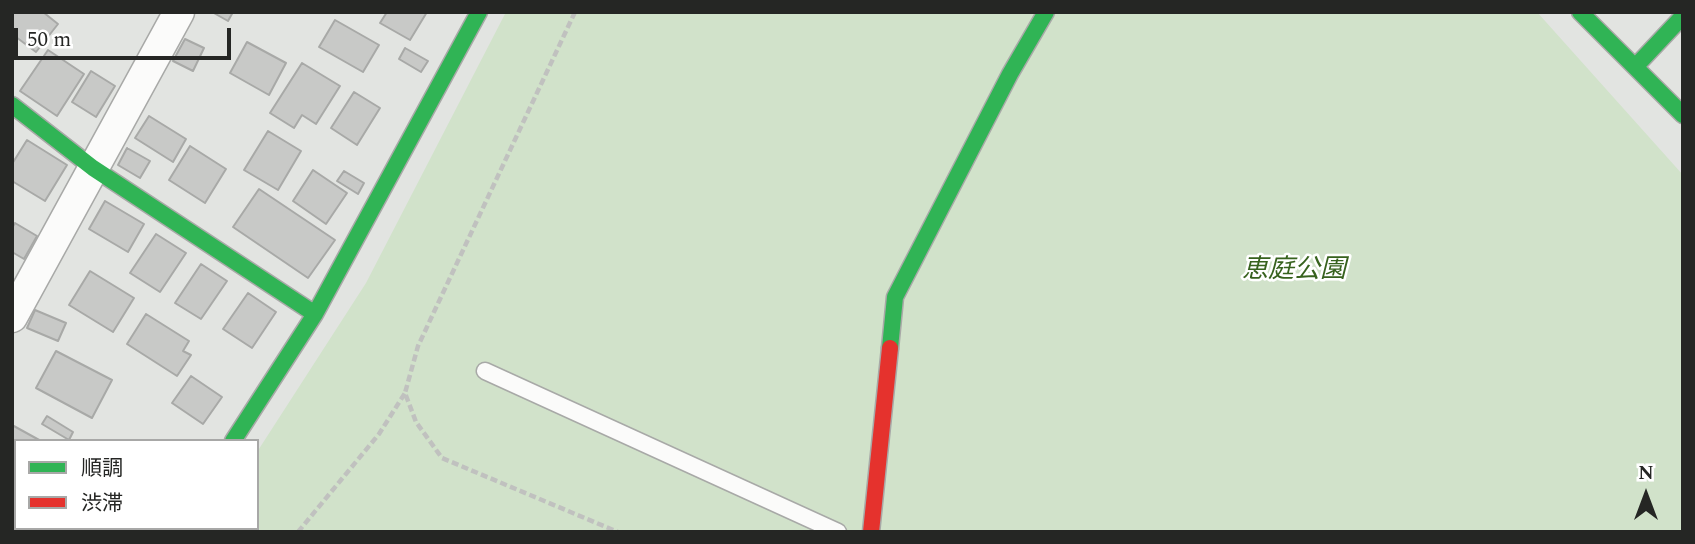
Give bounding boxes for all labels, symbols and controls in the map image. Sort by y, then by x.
scale bar [18,14,234,58]
text: 50 m [27,24,71,56]
park label: 恵庭公園 [1242,256,1346,288]
legend [14,439,259,530]
text: 順調 [81,453,123,485]
text: N [1638,459,1654,488]
north arrow [1611,460,1681,530]
text: 渋滞 [81,488,123,520]

